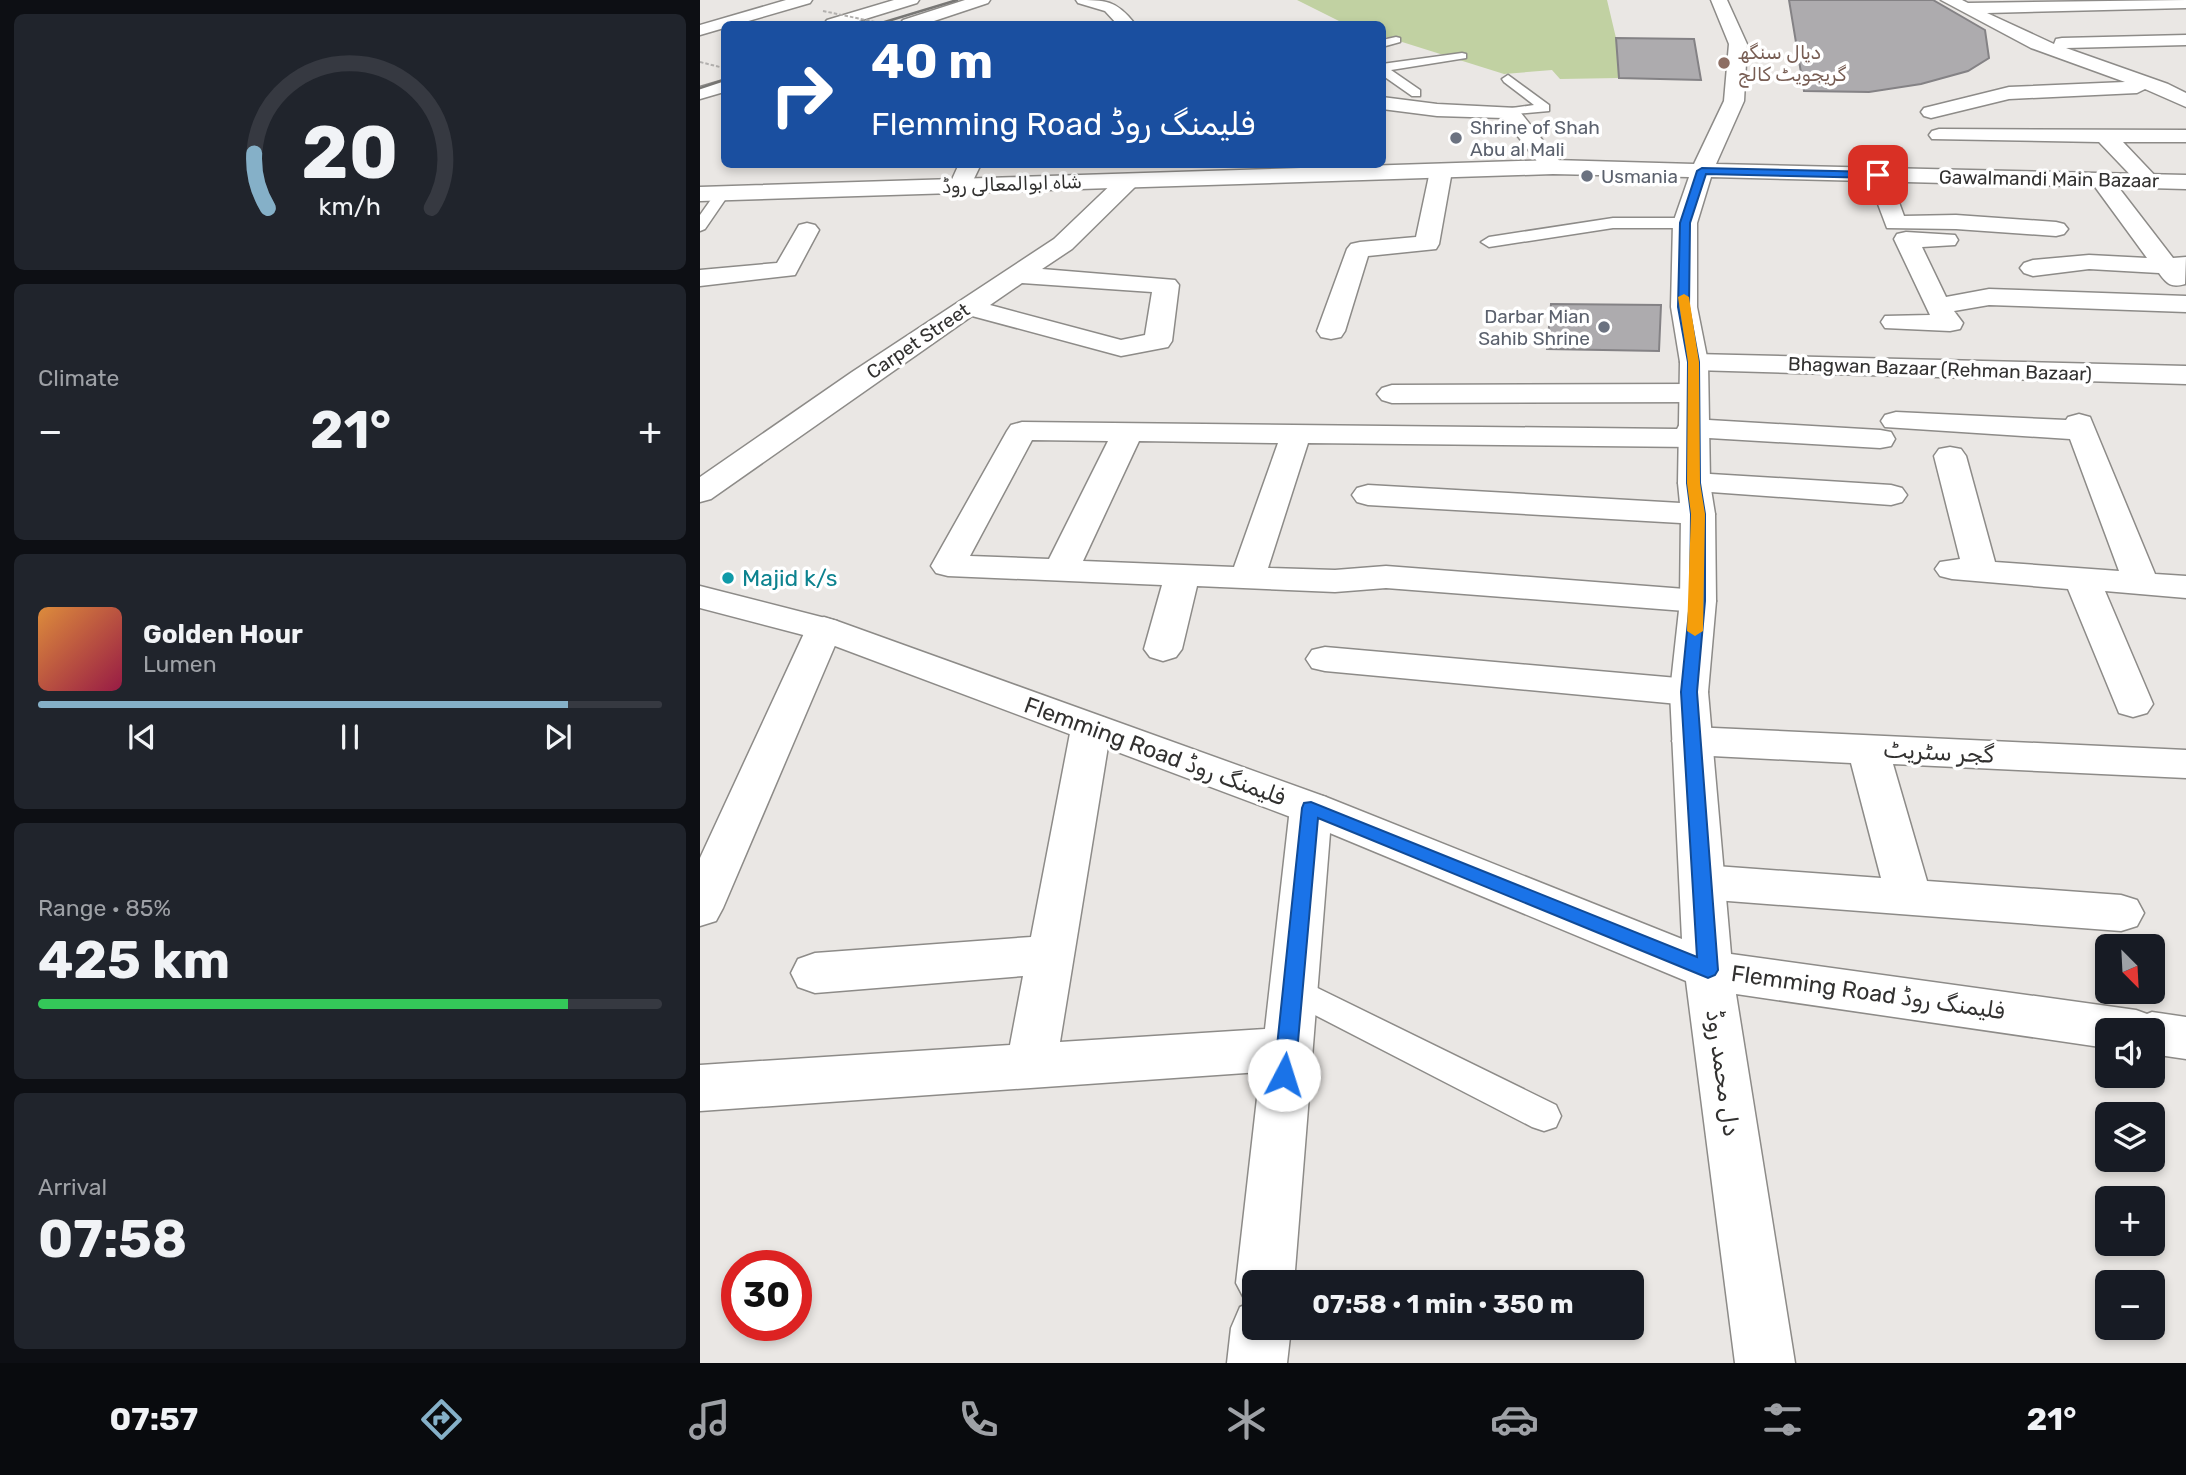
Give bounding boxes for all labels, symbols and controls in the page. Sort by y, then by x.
text: 40 m [871,32,993,90]
place label: دیال سنگھ گریجویٹ کالج [1738,41,1847,88]
icon: right [756,49,847,140]
marker: دیال سنگھ گریجویٹ کالج [1716,55,1732,71]
text: Flemming Road فلیمنگ روڈ [871,105,1255,143]
text: 20 [302,110,398,196]
place label: Shrine of Shah Abu al Mali [1470,116,1600,161]
marker: Shrine of Shah Abu al Mali [1448,130,1464,146]
pin [1848,145,1908,205]
icon: arrive [1859,156,1897,194]
place label: Usmania [1601,165,1678,188]
street label: Gawalmandi Main Bazaar [1939,166,2160,192]
marker: Usmania [1579,168,1595,184]
street label: شاہ ابوالمعالی روڈ [942,170,1082,198]
text: km/h [319,192,381,221]
street label: Carpet Street [862,298,974,384]
place label: Darbar Mian Sahib Shrine [1478,305,1590,350]
marker: Darbar Mian Sahib Shrine [1596,319,1612,335]
street label: Bhagwan Bazaar (Rehman Bazaar) [1788,352,2092,386]
text: Climate [38,364,119,392]
text: 21° [310,399,391,461]
text: − [38,408,63,454]
text: + [638,408,662,454]
place label: Majid k/s [742,564,838,592]
marker: Majid k/s [720,570,736,586]
text: Golden Hour [143,619,303,650]
text: Lumen [143,650,217,678]
street label: Flemming Road فلیمنگ روڈ [1020,691,1290,811]
icon: previous [123,718,161,756]
icon: pause [331,718,369,756]
icon: next [539,718,577,756]
street label: گجر سٹریٹ [1883,735,1995,769]
text: Range · 85% [38,894,171,922]
text: 425 km [38,929,230,991]
north arrow [2095,934,2165,1004]
map controls [2095,934,2165,1340]
street label: Flemming Road فلیمنگ روڈ [1729,959,2007,1025]
street label: دل محمد روڈ [1700,1008,1746,1138]
button: sound [2095,1018,2165,1088]
position arrow [1247,1038,1321,1112]
button: layers [2095,1102,2165,1172]
text: Arrival [38,1173,107,1201]
button: + [2095,1186,2165,1256]
text: 07:58 [38,1208,187,1270]
speed limit sign: 30 [721,1250,812,1341]
button: − [2095,1270,2165,1340]
text: 07:58 · 1 min · 350 m [1312,1289,1574,1320]
icon: directions [417,1395,466,1444]
icon: music [685,1395,734,1444]
icon: phone [954,1395,1003,1444]
icon: climate [1222,1395,1271,1444]
icon: car [1490,1395,1539,1444]
icon: filters [1758,1395,1807,1444]
text: 07:57 [110,1400,198,1438]
text: 21° [2026,1400,2076,1438]

